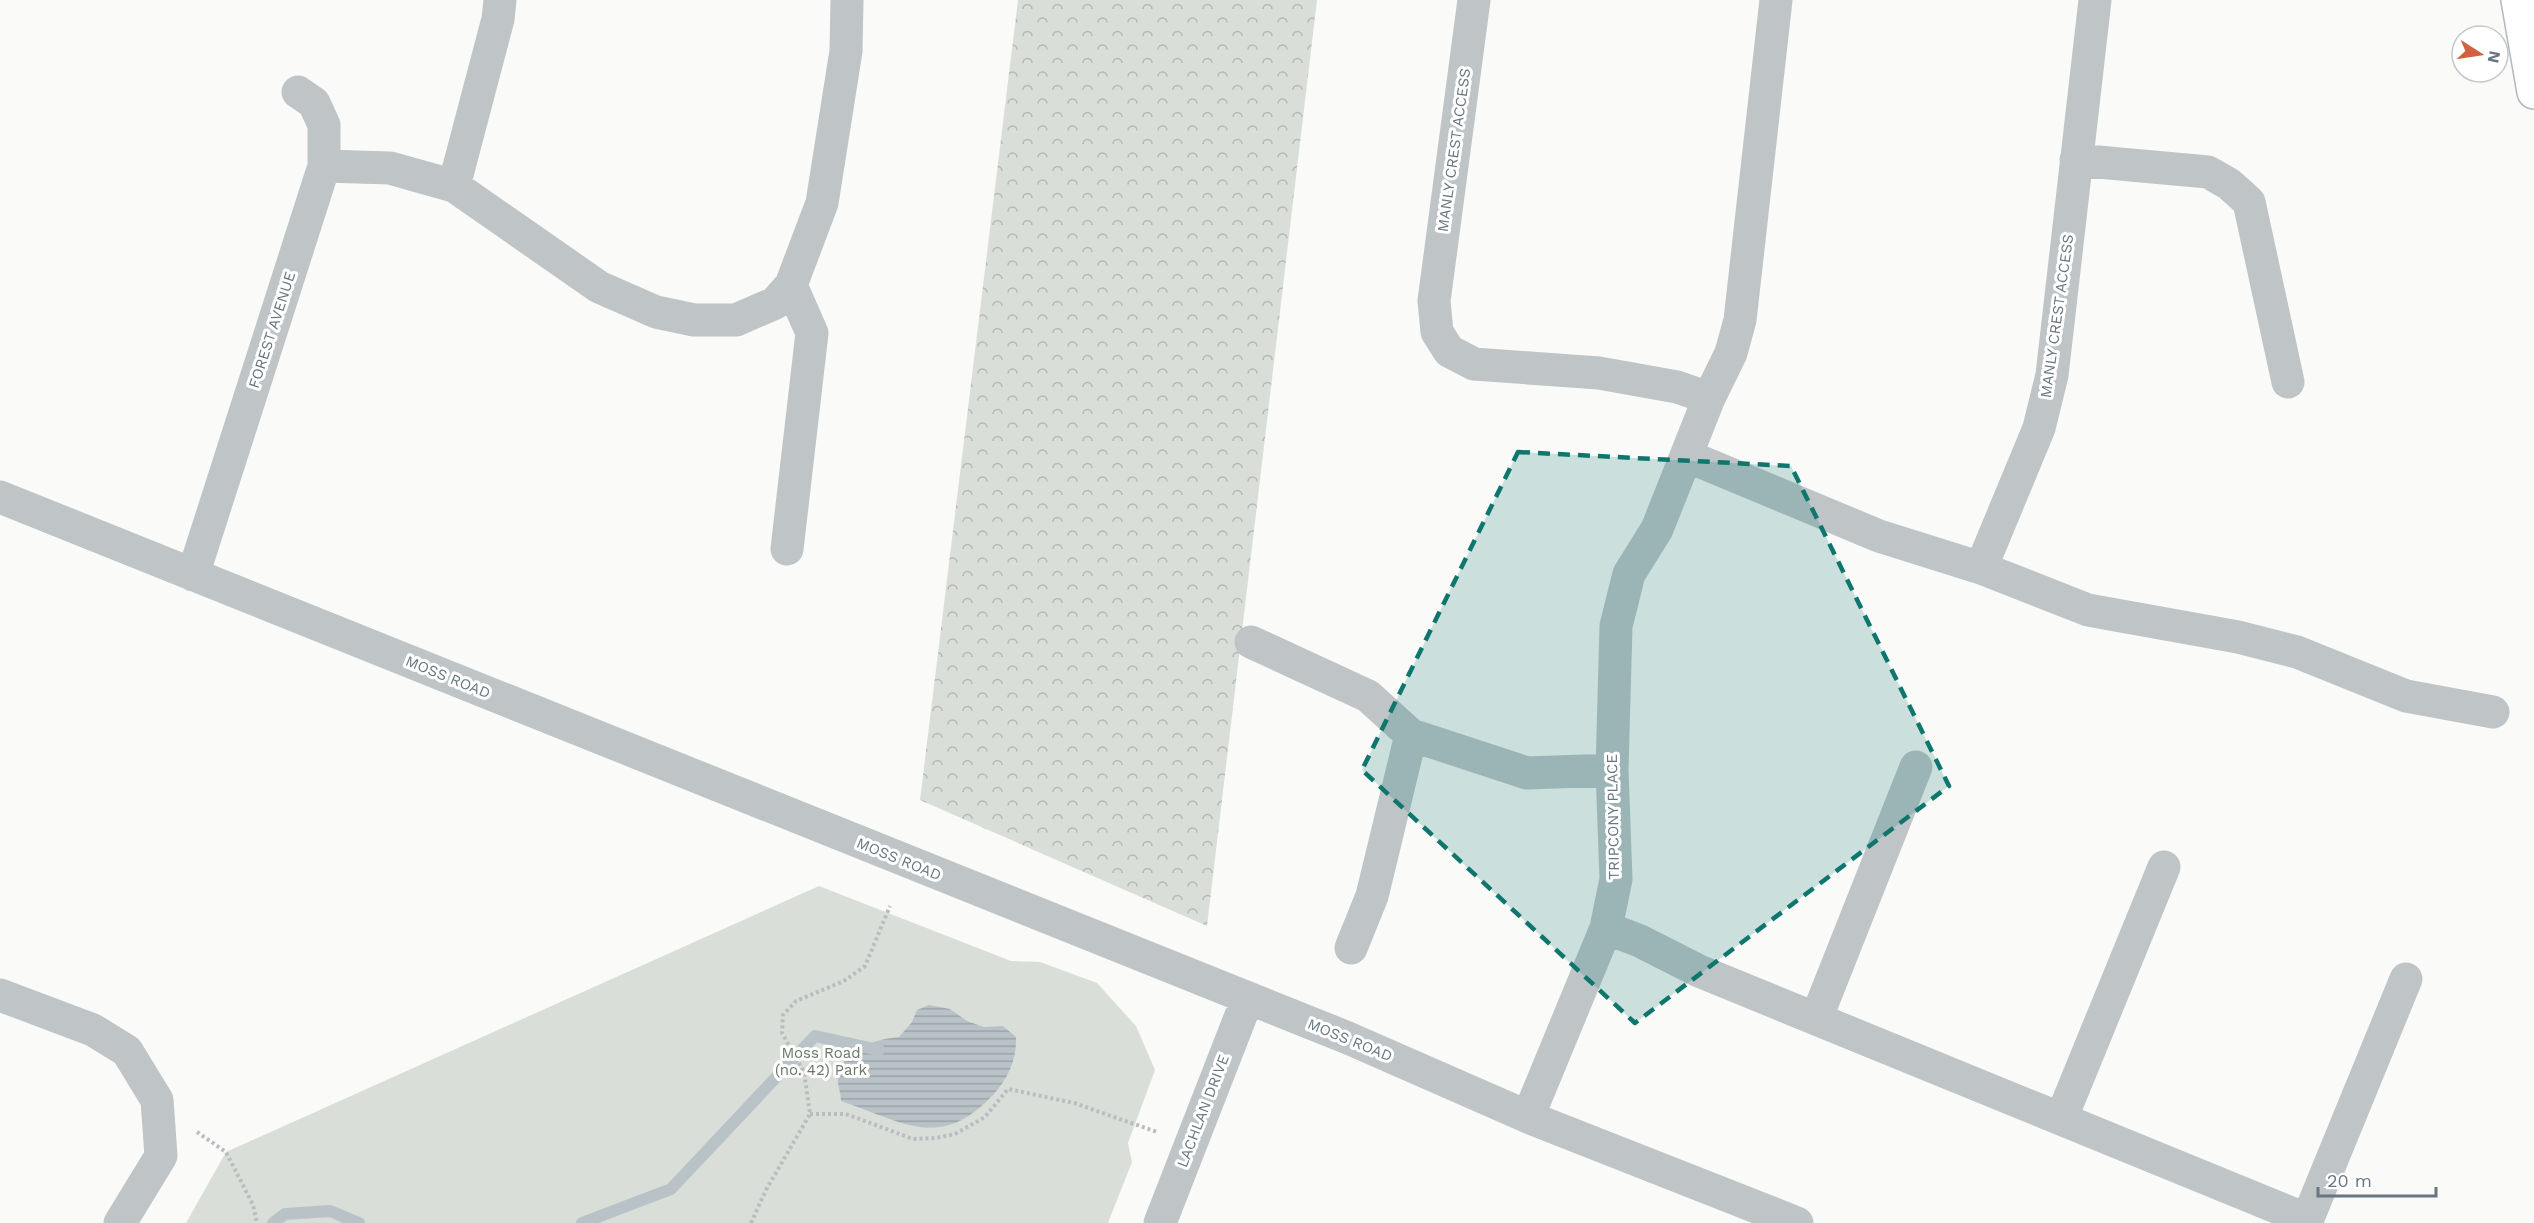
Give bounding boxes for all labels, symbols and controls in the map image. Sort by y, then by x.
north arrow [2450,24,2510,84]
text: N [2484,49,2505,65]
street label: MANLY CREST ACCESS [1434,67,1474,233]
street label: MANLY CREST ACCESS [2037,233,2077,399]
street label: FOREST AVENUE [245,269,299,391]
street label: MOSS ROAD [403,652,493,702]
street label: TRIPCONY PLACE [1603,754,1623,880]
street label: MOSS ROAD [854,834,944,884]
street label: MOSS ROAD [1305,1015,1395,1065]
park label: Moss Road (no. 42) Park [775,1044,868,1079]
street label: LACHLAN DRIVE [1173,1052,1233,1170]
scale bar [2318,1160,2436,1198]
text: 20 m [2327,1170,2372,1191]

